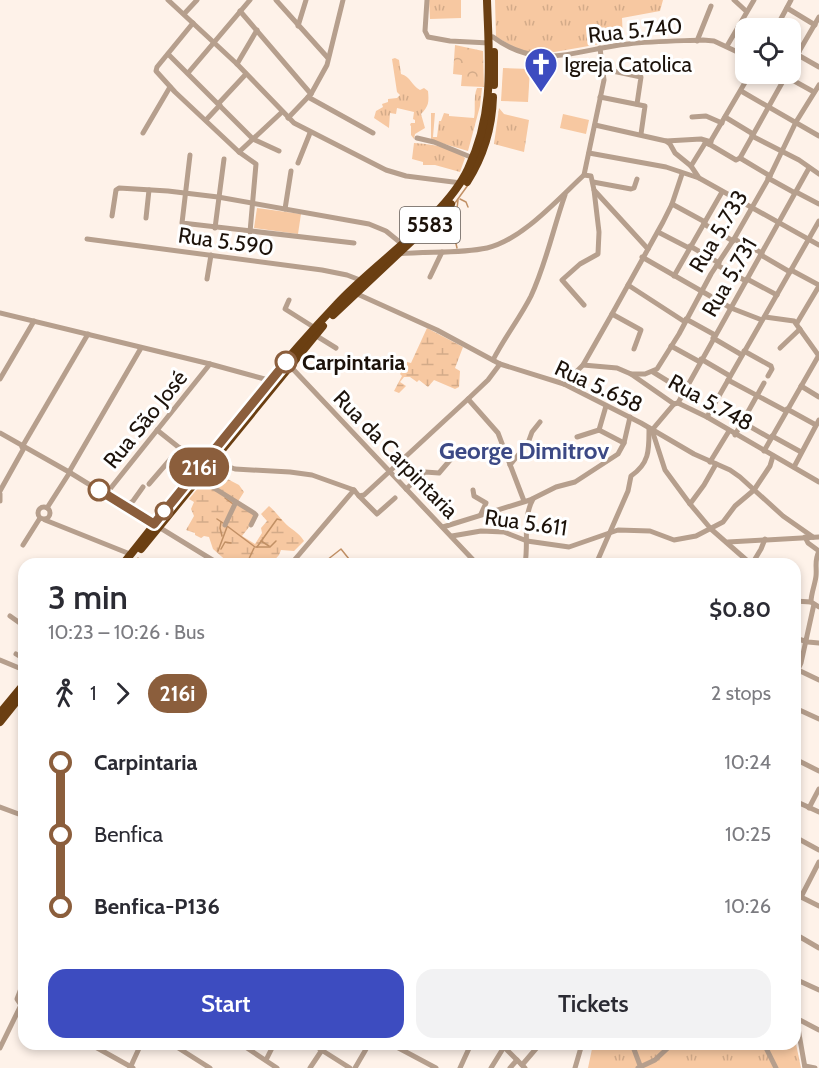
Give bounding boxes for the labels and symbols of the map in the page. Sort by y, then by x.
street label: Rua 5.740 [586,12,684,49]
church icon: Igreja Catolica [523,46,559,93]
place label: Igreja Catolica [564,51,693,78]
street label: Rua 5.733 [683,185,754,277]
road number: 5583 [400,207,460,243]
street label: Rua 5.590 [176,221,275,262]
street label: Rua 5.731 [696,233,763,322]
place label: Carpintaria [302,349,406,376]
marker: Carpintaria [275,351,297,373]
street label: Rua 5.658 [550,354,647,419]
street label: Rua São José [98,365,193,474]
street label: Rua 5.748 [664,368,758,437]
street label: Rua da Carpintaria [328,385,464,524]
district label: George Dimitrov [439,436,609,465]
line badge: 216i [157,448,241,486]
unlabelled marker [88,479,110,501]
unlabelled marker [155,502,173,520]
street label: Rua 5.611 [483,503,569,542]

